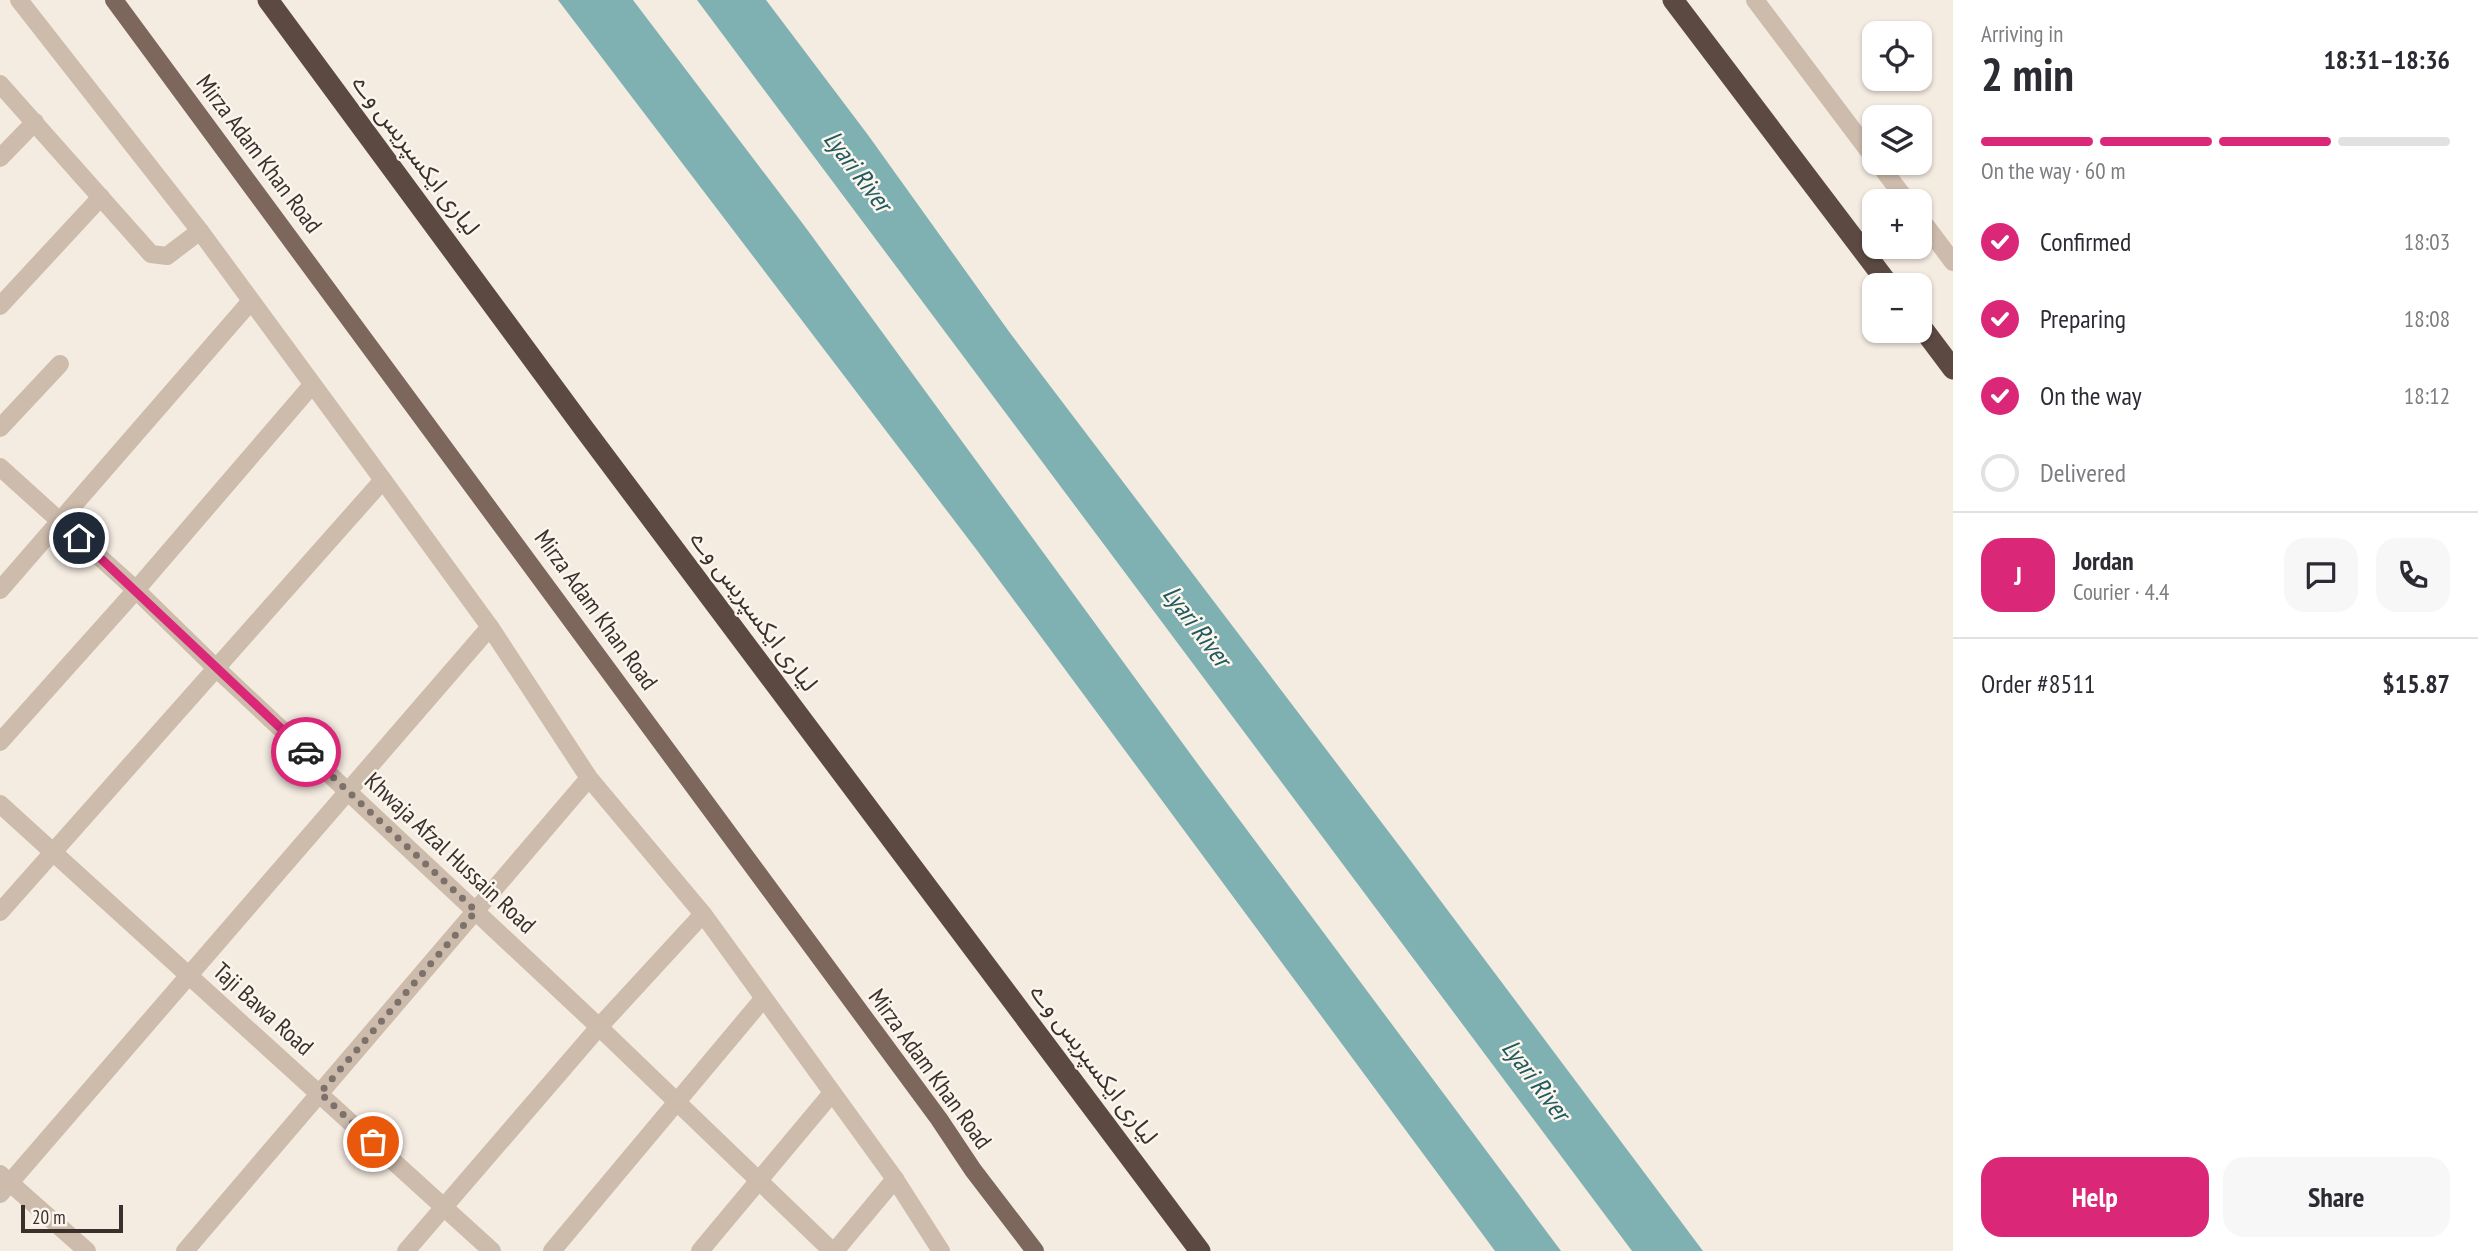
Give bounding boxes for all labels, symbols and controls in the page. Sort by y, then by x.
text: Arriving in [1981,19,2063,48]
map controls [1862,21,1932,343]
button: locate [1862,21,1932,91]
text: 18:31–18:36 [2323,43,2450,76]
text: 2 min [1981,44,2074,104]
street label: Mirza Adam Khan Road [190,68,329,239]
street label: لیاری ایکسپریس وے [346,68,487,241]
button: layers [1862,105,1932,175]
water label: Lyari River [817,124,902,221]
text: On the way · 60 m [1981,156,2125,185]
button: + [1862,189,1932,259]
icon: check [1981,223,2019,261]
text: Confirmed [2040,225,2131,258]
text: 18:03 [2404,227,2450,256]
button: − [1862,273,1932,343]
icon: check [1981,300,2019,338]
text: Preparing [2040,302,2126,335]
text: 18:08 [2404,304,2450,333]
icon: check [1981,377,2019,415]
text: On the way [2040,379,2142,412]
text: 18:12 [2404,381,2450,410]
text: Delivered [2040,456,2126,489]
pin [49,508,109,568]
icon: home [60,519,98,557]
street label: Mirza Adam Khan Road [528,524,665,696]
street label: لیاری ایکسپریس وے [684,524,825,697]
button: chat [2284,538,2358,612]
button: phone [2376,538,2450,612]
text: Jordan [2073,544,2134,577]
text: J [2014,559,2022,592]
text: Courier · 4.4 [2073,577,2169,606]
water label: Lyari River [1156,579,1241,676]
text: Order #8511 [1981,667,2096,700]
text: $15.87 [2382,667,2450,700]
courier [271,717,341,787]
icon: car [287,733,325,771]
street label: Khwaja Afzal Hussain Road [358,765,542,940]
street label: Taji Bawa Road [207,955,320,1062]
street label: لیاری ایکسپریس وے [1024,977,1165,1150]
street label: Mirza Adam Khan Road [862,983,999,1155]
water label: Lyari River [1495,1033,1580,1130]
pin [343,1112,403,1172]
icon: bag [354,1123,392,1161]
button: Help [1981,1157,2209,1237]
button: Share [2223,1157,2450,1237]
scale bar [21,1202,122,1234]
text: 20 m [32,1205,66,1229]

